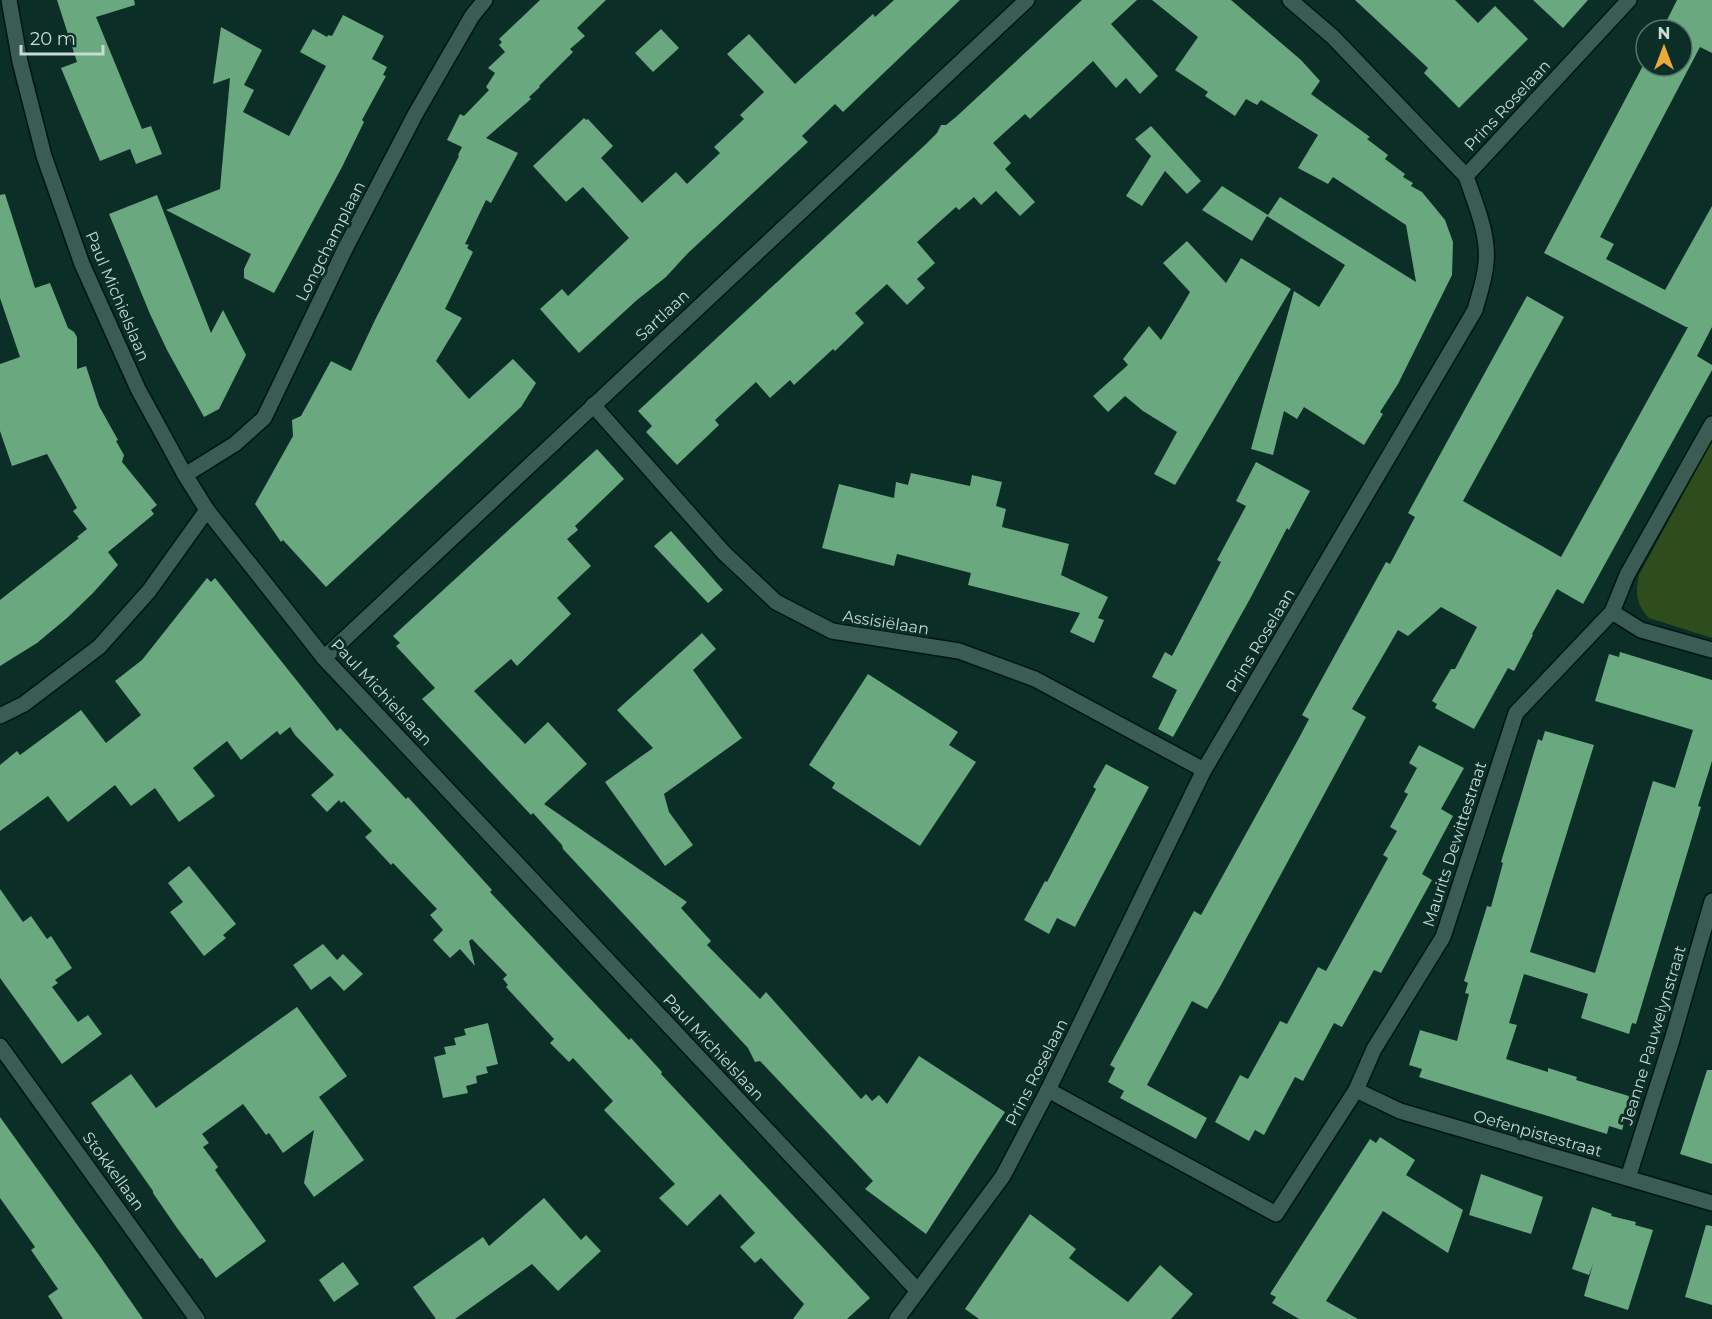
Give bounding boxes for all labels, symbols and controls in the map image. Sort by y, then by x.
scale bar [21,18,104,56]
north arrow [1634,18,1694,78]
text: N [1658,24,1670,43]
text: 20 m [30,28,76,50]
street label: Prins Roselaan [1460,56,1554,155]
street label: Longchamplaan [292,178,369,304]
street label: Paul Michielslaan [82,228,154,364]
street label: Sartlaan [632,286,693,345]
street label: Prins Roselaan [1222,585,1299,696]
street label: Assisiëlaan [841,606,930,639]
street label: Paul Michielslaan [327,635,436,750]
street label: Maurits Dewittestraat [1419,759,1490,929]
street label: Jeanne Pauwelynstraat [1617,943,1690,1128]
street label: Paul Michielslaan [659,990,768,1105]
street label: Prins Roselaan [1001,1016,1072,1129]
street label: Oefenpistestraat [1471,1106,1605,1161]
street label: Stokkellaan [79,1128,149,1214]

